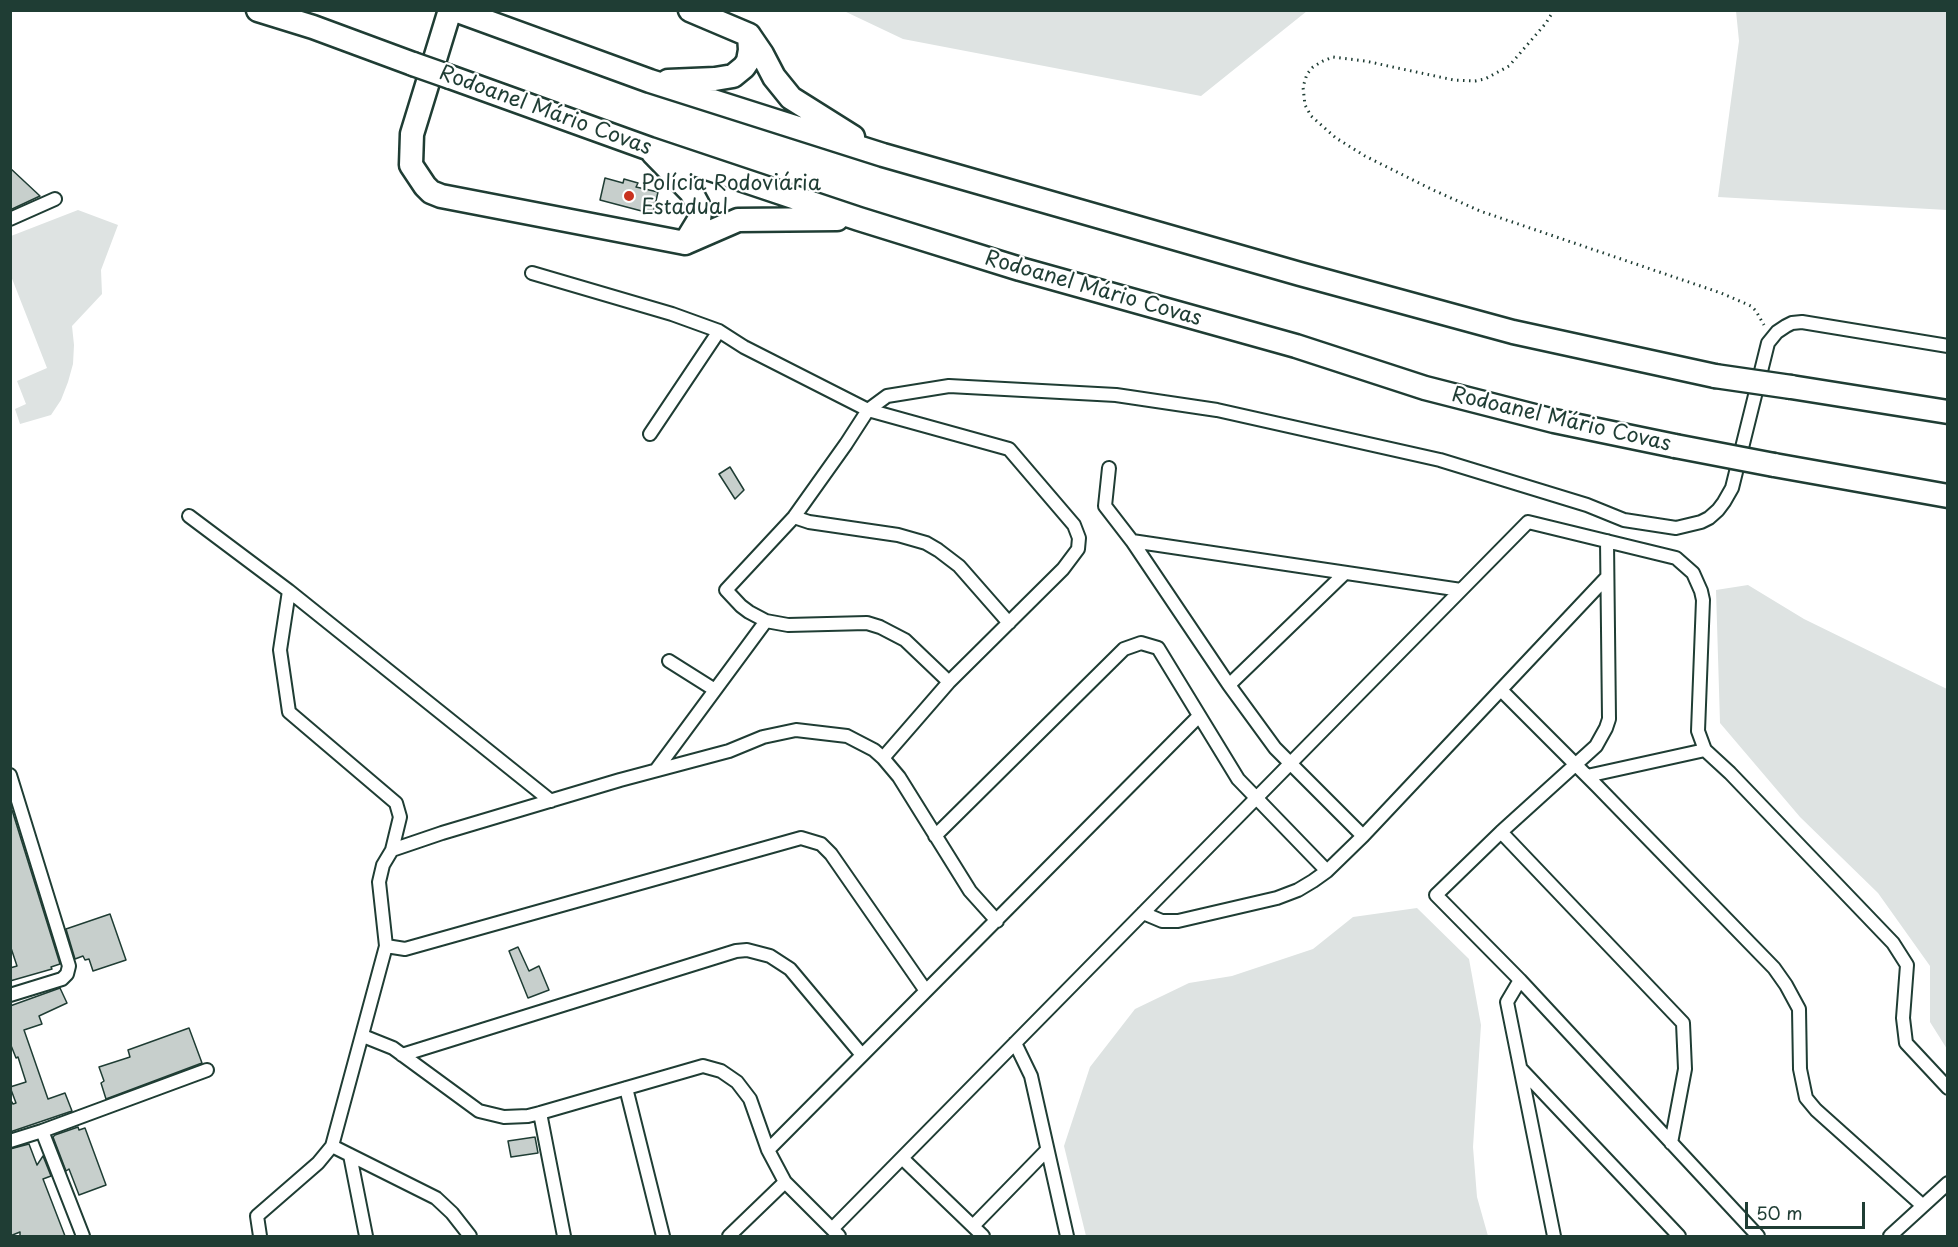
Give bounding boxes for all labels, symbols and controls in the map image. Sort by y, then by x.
street label: Rodoanel Mário Covas [435,61,655,161]
place label: Polícia Rodoviária Estadual [641,171,821,221]
marker: Polícia Rodoviária Estadual [622,189,636,203]
street label: Rodoanel Mário Covas [982,246,1204,332]
street label: Rodoanel Mário Covas [1449,382,1673,458]
scale bar [1748,1190,1868,1228]
text: 50 m [1756,1199,1803,1226]

